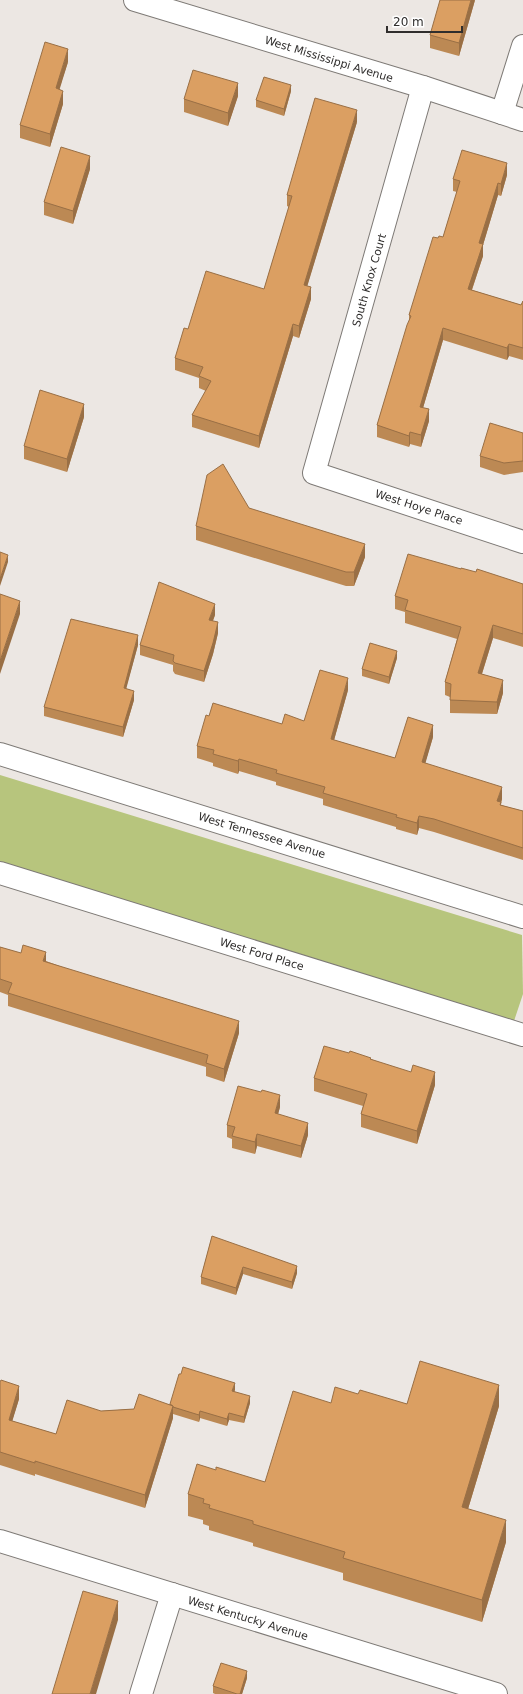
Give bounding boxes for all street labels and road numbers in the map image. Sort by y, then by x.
street label: West Mississippi Avenue [263,34,395,85]
street label: South Knox Court [350,231,389,328]
street label: West Hoye Place [373,487,465,528]
street label: West Tennessee Avenue [197,810,327,861]
street label: West Ford Place [218,936,306,974]
street label: West Kentucky Avenue [186,1594,310,1643]

